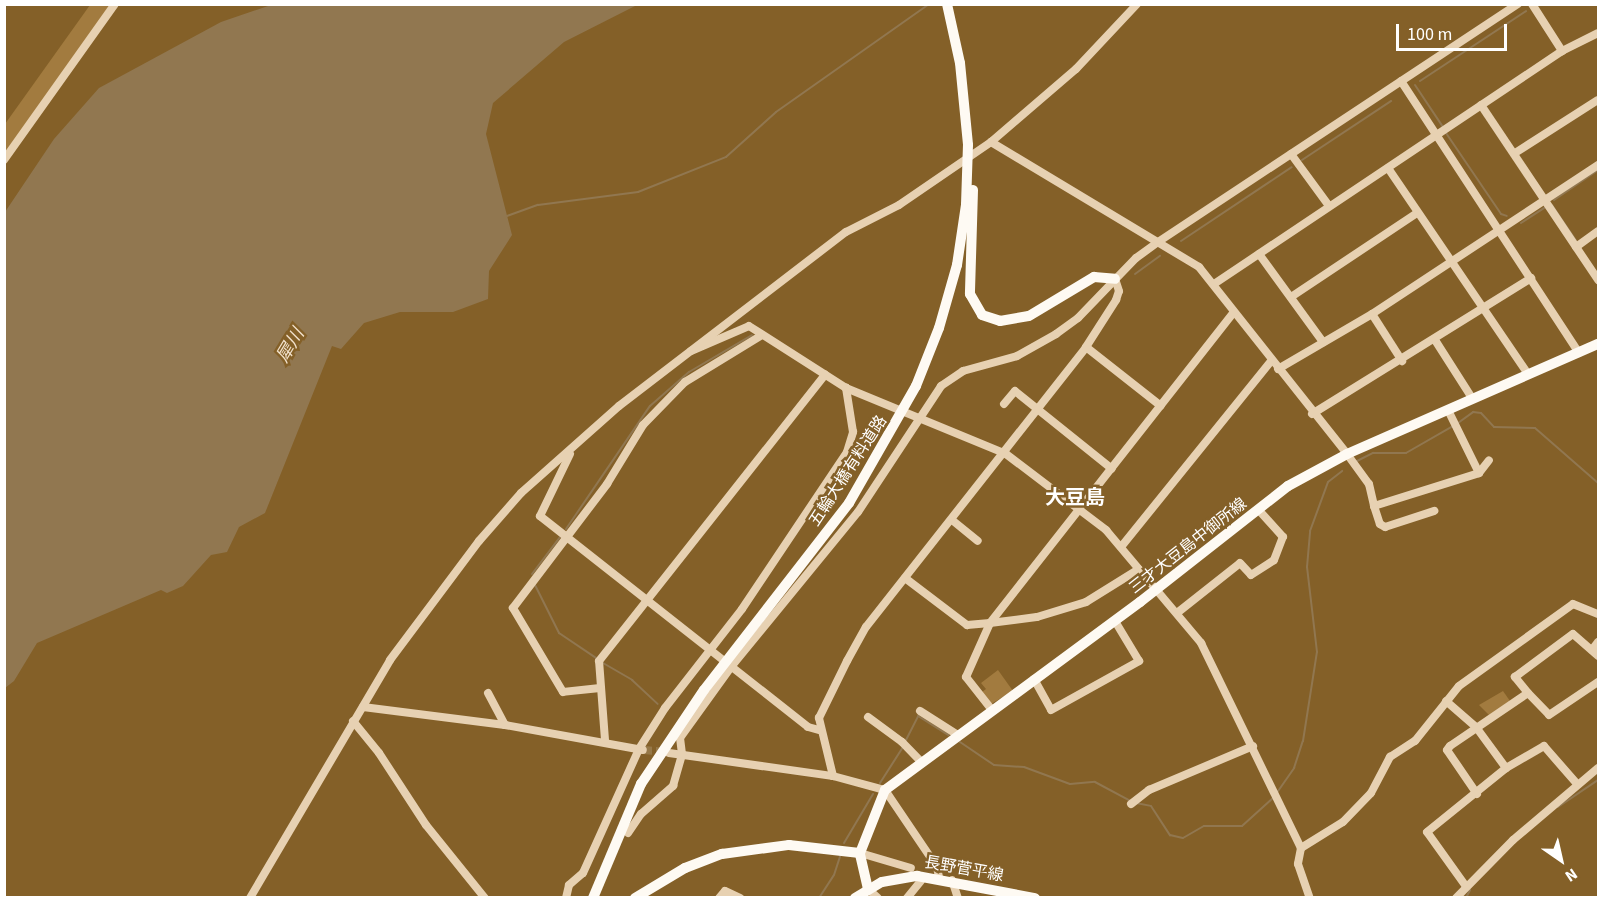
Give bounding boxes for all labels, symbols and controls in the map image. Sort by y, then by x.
scale bar [1399,12,1510,50]
text: 100 m [1407,22,1452,47]
water label: 犀川 [272,325,310,367]
street label: 五輪大橋有料道路 [805,412,891,530]
district label: 大豆島 [1045,486,1105,510]
street label: 三才大豆島中御所線 [1125,494,1251,598]
north arrow [1531,830,1591,890]
street label: 長野菅平線 [923,853,1005,885]
text: N [1561,863,1582,887]

